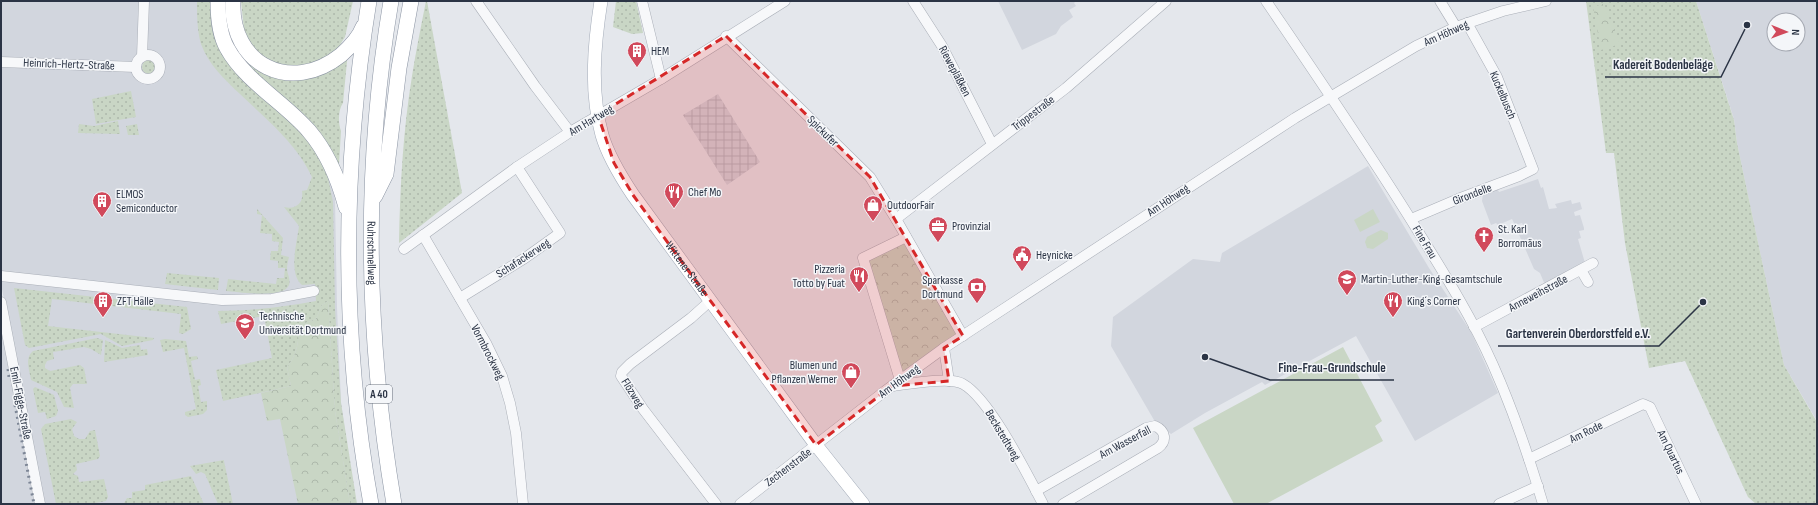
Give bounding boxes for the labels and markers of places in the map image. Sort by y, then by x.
building icon: HEM [626,40,648,68]
place label: HEM [651,44,669,59]
callout: Kadereit Bodenbeläge [1605,52,1721,77]
restaurant icon: Chef Mo [663,181,685,209]
place label: Chef Mo [688,185,721,200]
place label: ELMOS Semiconductor [116,187,178,216]
building icon: ELMOS Semiconductor [91,190,113,218]
shop icon: OutdoorFair [862,194,884,222]
place label: OutdoorFair [887,198,935,213]
office icon: Provinzial [927,215,949,243]
place label: Provinzial [952,219,991,234]
place label: St. Karl Borromäus [1498,222,1542,251]
church icon: St. Karl Borromäus [1473,225,1495,253]
public building icon: Heynicke [1011,244,1033,272]
place label: Heynicke [1036,248,1073,263]
place label: Pizzeria Totto by Fuat [793,262,845,291]
restaurant icon: Pizzeria Totto by Fuat [848,265,870,293]
school or university icon: Martin-Luther-King-Gesamtschule [1336,268,1358,296]
place label: Martin-Luther-King-Gesamtschule [1361,272,1503,287]
place label: Sparkasse Dortmund [922,273,963,302]
bank icon: Sparkasse Dortmund [966,276,988,304]
building icon: ZFT Halle [92,290,114,318]
restaurant icon: King´s Corner [1382,290,1404,318]
place label: ZFT Halle [117,294,154,309]
place label: King´s Corner [1407,294,1461,309]
place label: Technische Universität Dortmund [259,309,346,338]
school or university icon: Technische Universität Dortmund [234,312,256,340]
callout: Gartenverein Oberdorstfeld e.V. [1498,321,1659,346]
callout: Fine-Frau-Grundschule [1270,355,1394,380]
place label: Blumen und Pflanzen Werner [772,358,838,387]
shop icon: Blumen und Pflanzen Werner [840,361,862,389]

